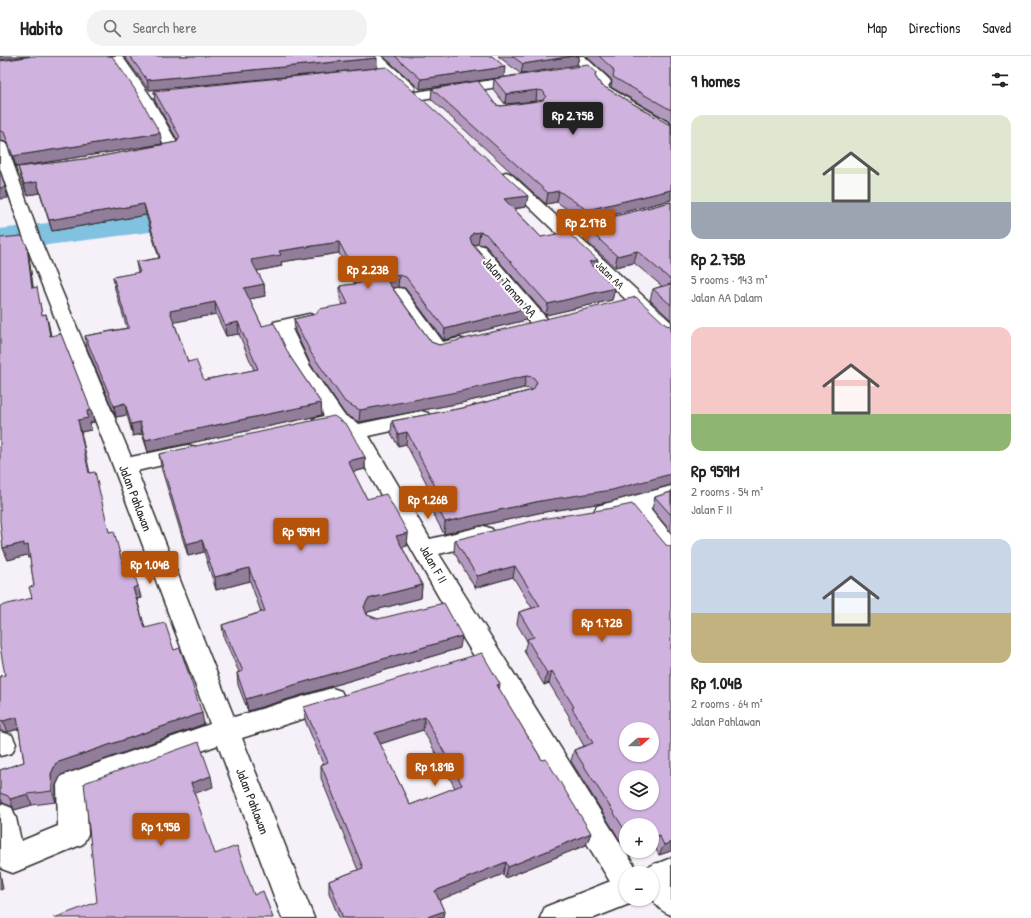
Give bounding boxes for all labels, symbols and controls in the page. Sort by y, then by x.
search box [87,10,367,46]
text: Habito [20,15,63,41]
icon: search [101,17,123,39]
text: Search here [133,17,197,38]
text: Map [867,18,887,37]
text: Directions [909,18,960,37]
text: Saved [982,18,1011,37]
text: 9 homes [691,69,740,92]
icon: filters [989,69,1011,91]
pin: Rp 2.75B [532,102,614,136]
text: Rp 2.75B [552,106,594,124]
icon: home [815,141,887,213]
pin: Rp 2.17B [545,209,627,243]
text: Rp 2.17B [565,213,607,231]
text: Rp 2.75B [691,247,746,270]
street label: Jalan Taman AA [479,253,541,321]
pin: Rp 2.23B [327,256,409,290]
street label: Jalan AA [593,258,627,292]
text: Rp 2.23B [347,260,389,278]
text: 5 rooms · 143 m² [691,270,768,288]
text: Jalan AA Dalam [691,288,763,306]
icon: home [815,353,887,425]
text: Rp 959M [691,459,740,482]
street label: Jalan Pahlawan [115,462,157,534]
text: 2 rooms · 54 m² [691,482,763,500]
pin: Rp 1.26B [387,486,469,520]
text: Rp 1.26B [408,490,448,508]
text: Jalan F II [691,500,732,518]
pin: Rp 959M [264,518,338,552]
text: Rp 959M [282,522,320,540]
street label: Jalan F II [416,542,452,586]
pin: Rp 1.04B [109,551,191,585]
text: Rp 1.04B [130,555,170,573]
icon: home [815,565,887,637]
pin: Rp 1.72B [561,609,643,643]
text: Rp 1.72B [581,613,623,631]
text: Rp 1.04B [691,671,742,694]
text: 2 rooms · 64 m² [691,694,763,712]
text: Jalan Pahlawan [691,712,761,730]
north arrow [619,722,659,762]
map controls [619,722,659,906]
pin: Rp 1.81B [394,753,476,787]
text: Rp 1.81B [416,757,454,775]
street label: Jalan Pahlawan [232,765,274,837]
button: layers [619,770,659,810]
pin: Rp 1.95B [120,813,202,847]
text: Rp 1.95B [142,817,180,835]
button: + [619,818,659,858]
button: − [619,866,659,906]

